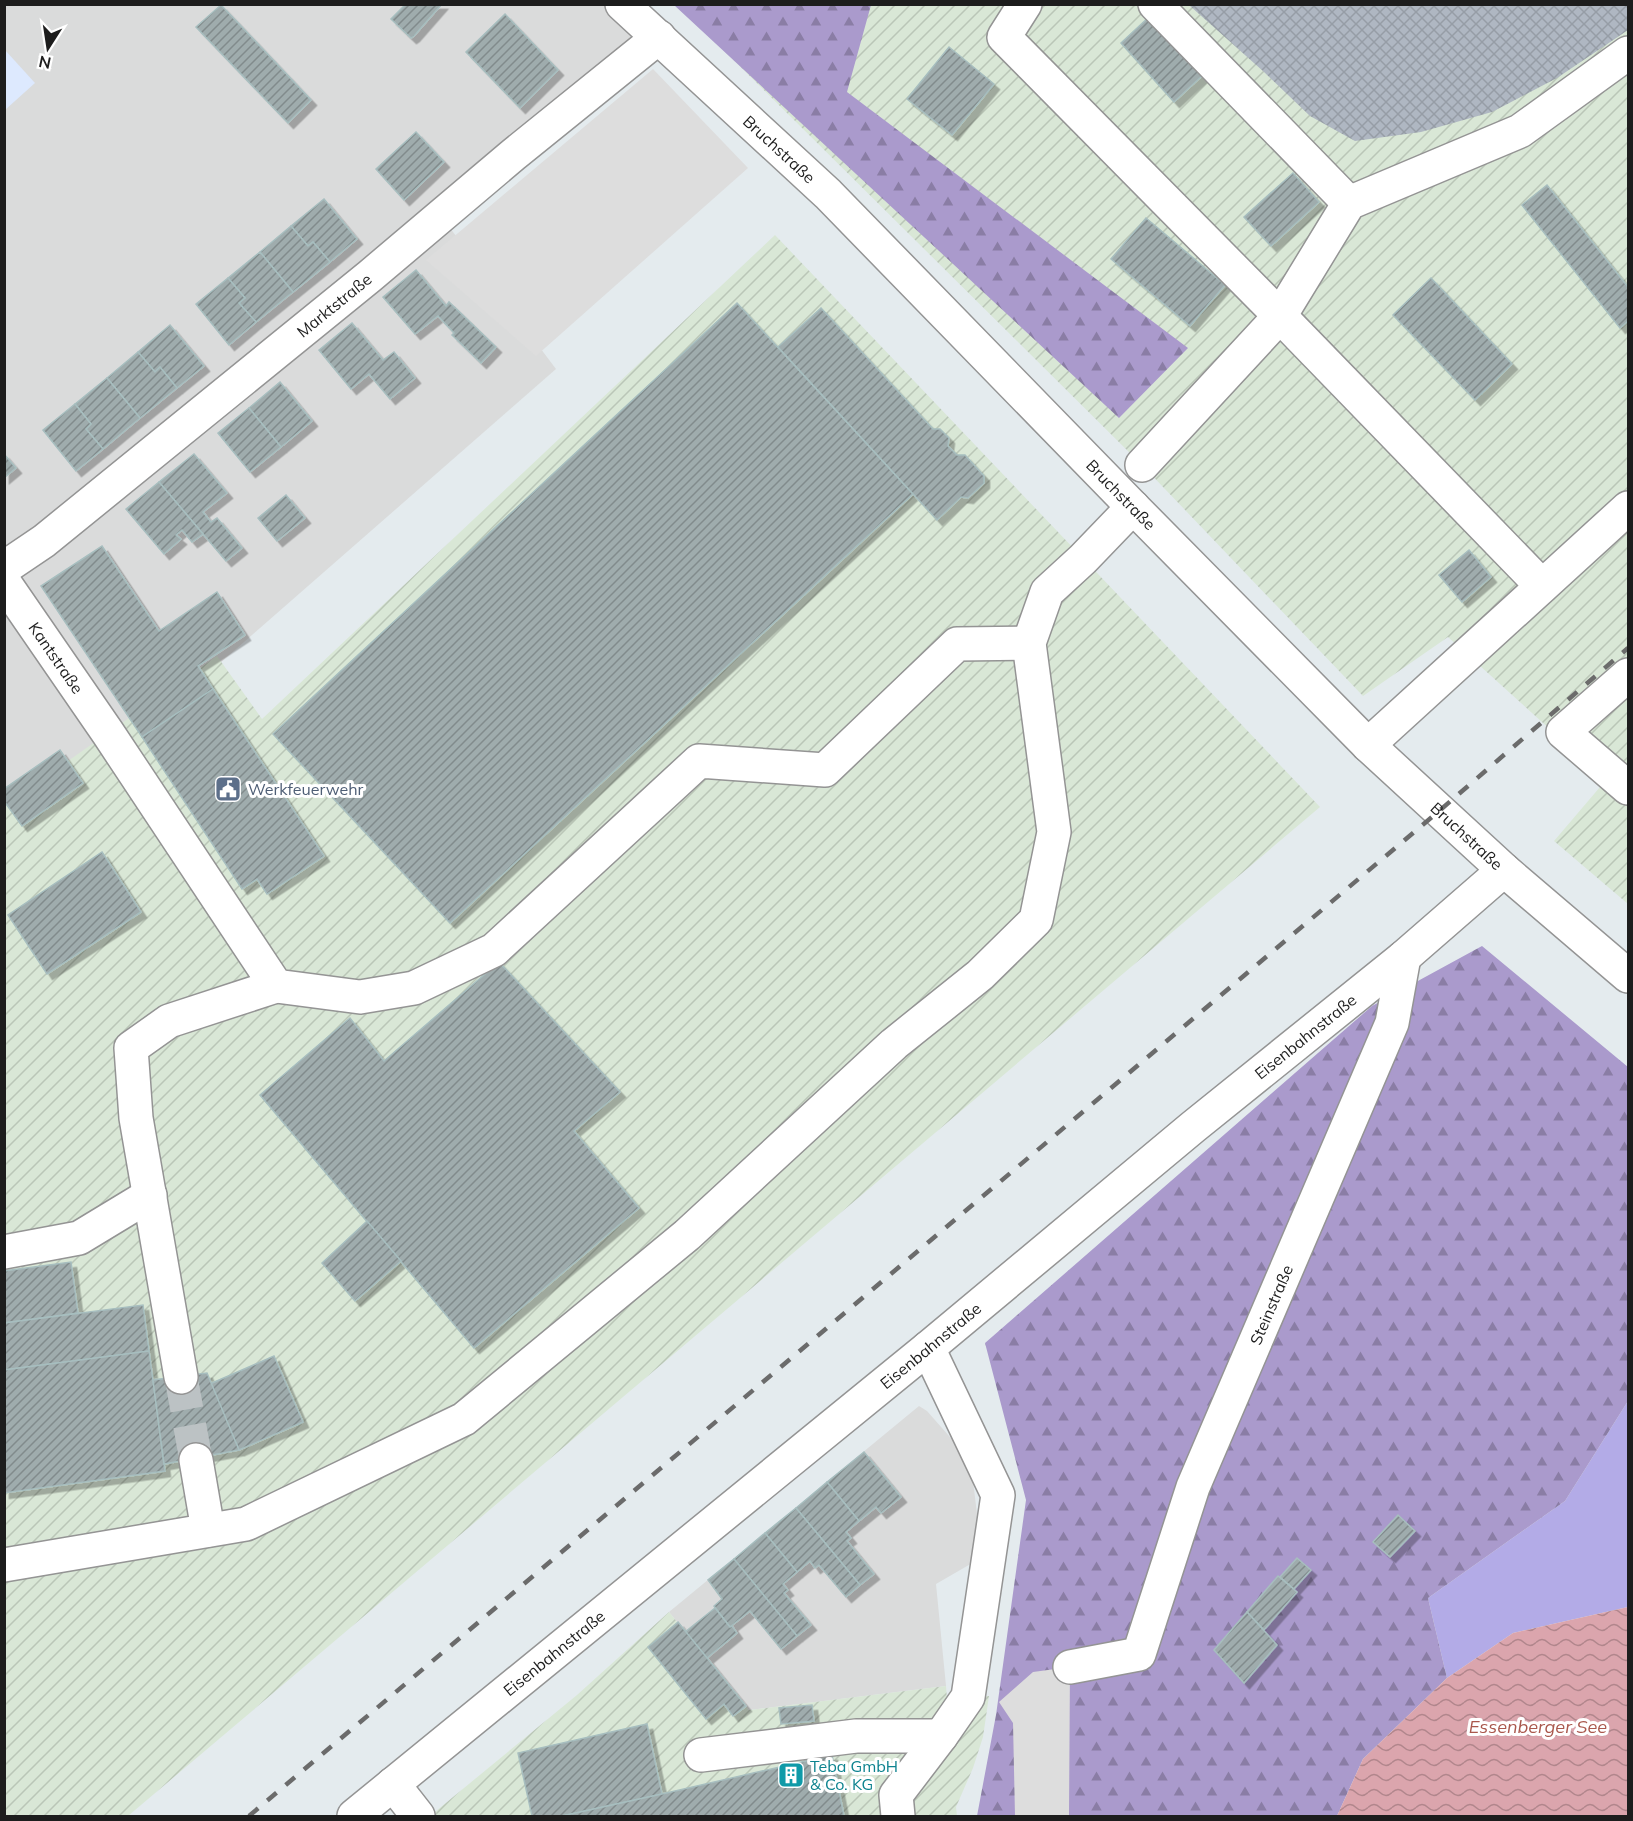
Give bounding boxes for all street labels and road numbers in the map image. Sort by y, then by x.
street label: Bruchstraße [739,111,820,187]
street label: Marktstraße [293,269,375,342]
street label: Bruchstraße [1082,455,1160,534]
street label: Kantstraße [25,618,88,697]
street label: Bruchstraße [1427,798,1507,874]
street label: Eisenbahnstraße [1250,989,1360,1083]
street label: Steinstraße [1245,1262,1297,1348]
street label: Eisenbahnstraße [876,1298,985,1393]
street label: Eisenbahnstraße [499,1606,609,1700]

